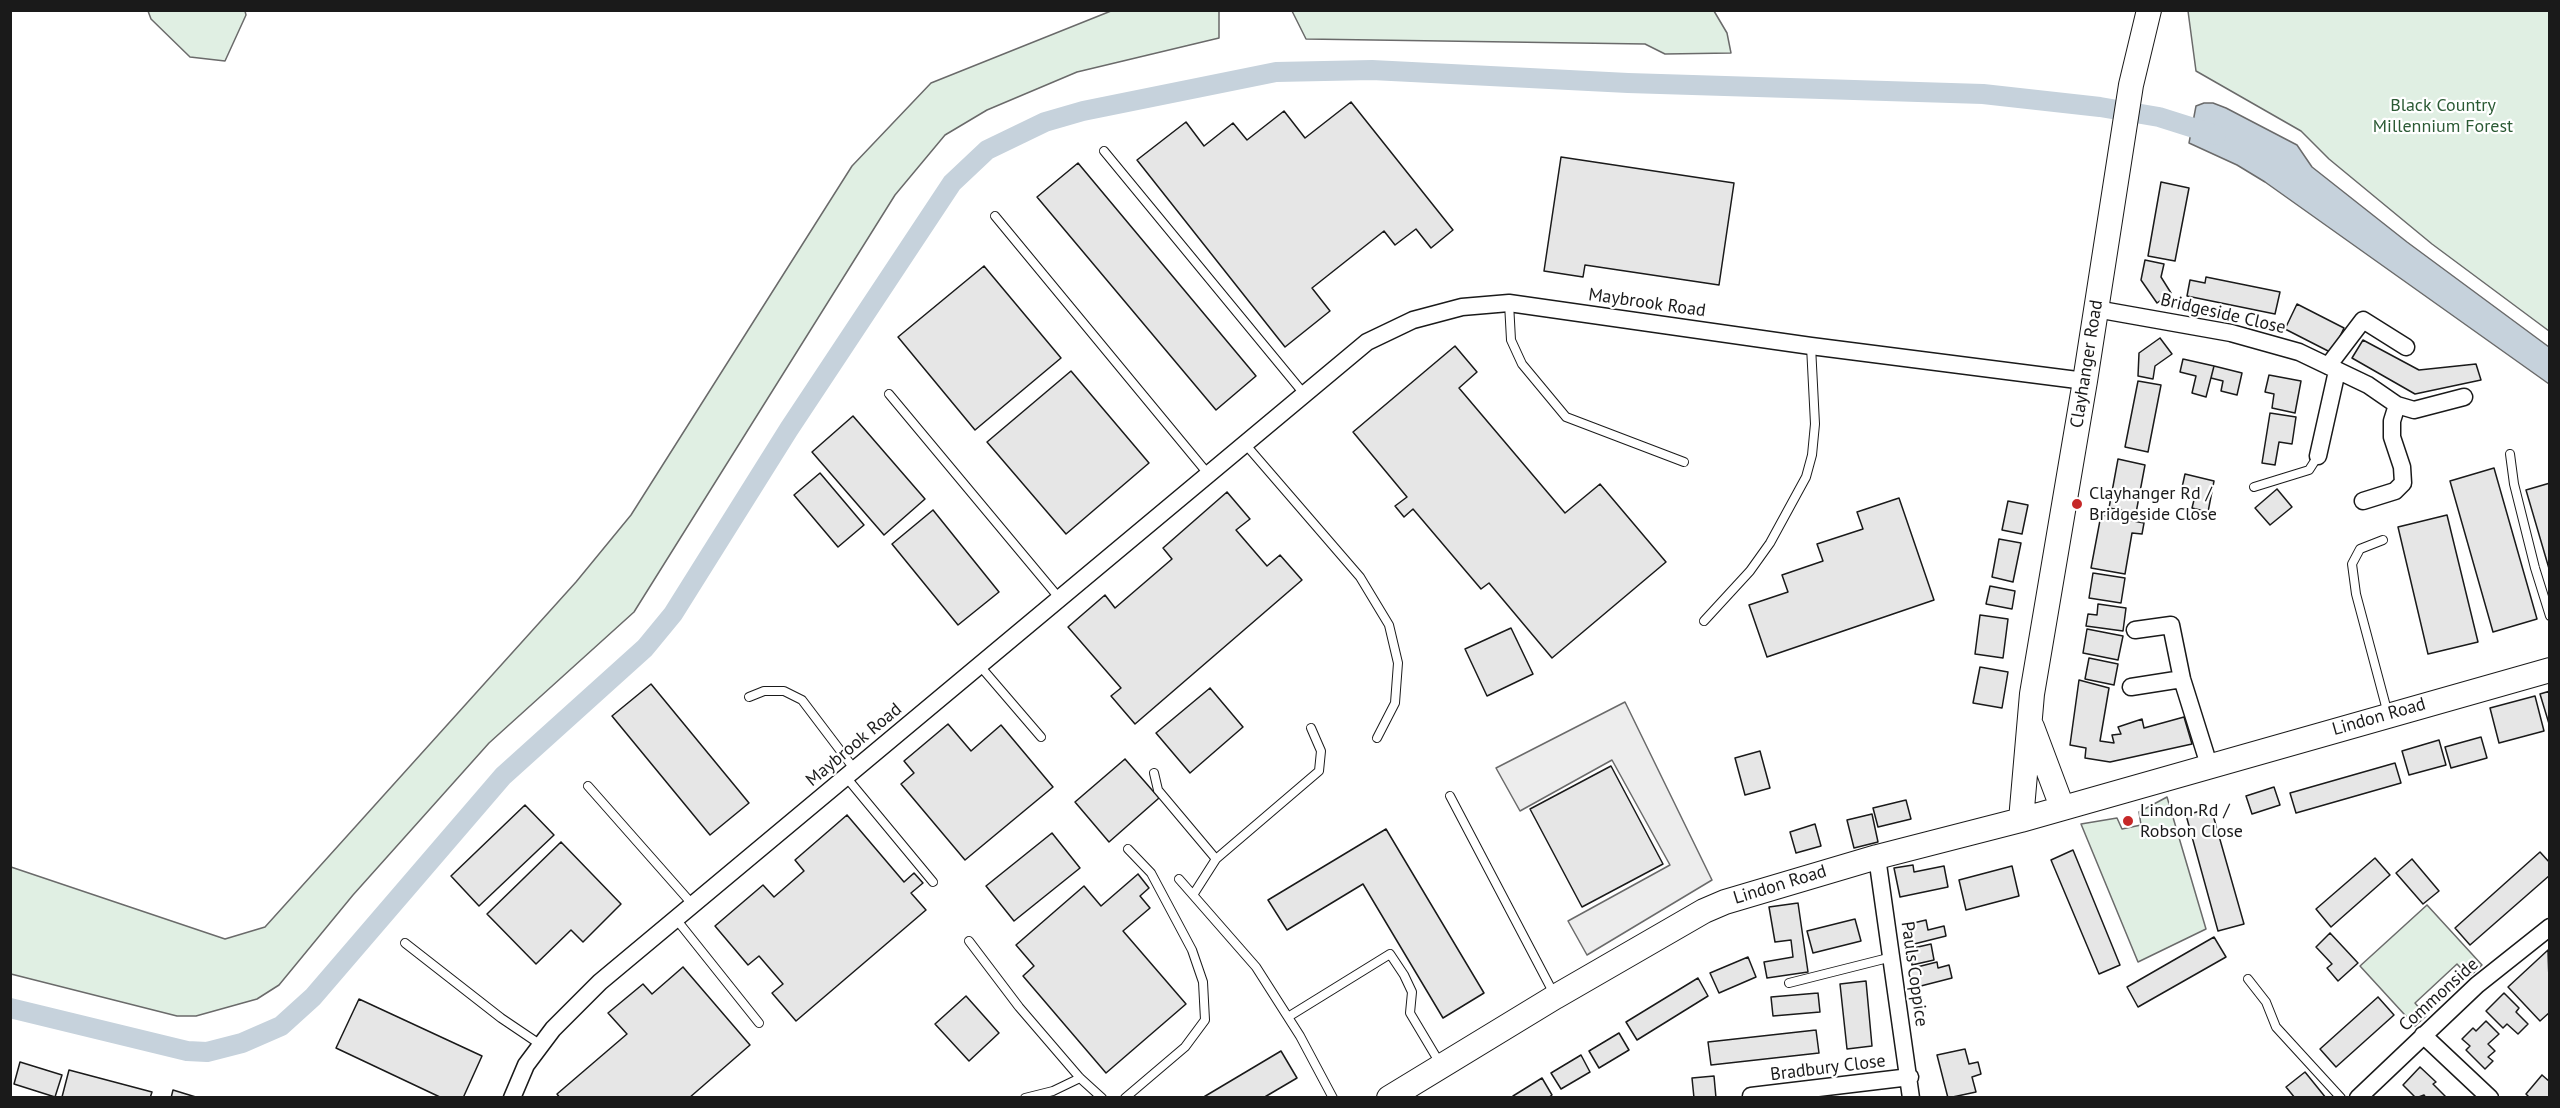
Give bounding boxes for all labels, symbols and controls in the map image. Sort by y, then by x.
park label: Black Country Millennium Forest [2373,95,2513,138]
street label: Maybrook Road [1587,284,1707,322]
street label: Bridgeside Close [2158,289,2288,339]
street label: Clayhanger Road [2066,298,2108,430]
place label: Clayhanger Rd / Bridgeside Close [2089,483,2217,526]
marker: Clayhanger Rd / Bridgeside Close [2070,497,2084,511]
street label: Lindon Road [2330,693,2428,741]
street label: Maybrook Road [802,699,906,791]
place label: Lindon Rd / Robson Close [2140,800,2243,842]
marker: Lindon Rd / Robson Close [2121,814,2135,828]
street label: Lindon Road [1731,861,1829,909]
street label: Pauls Coppice [1896,920,1932,1028]
street label: Commonside [2395,954,2483,1036]
street label: Bradbury Close [1769,1050,1887,1086]

